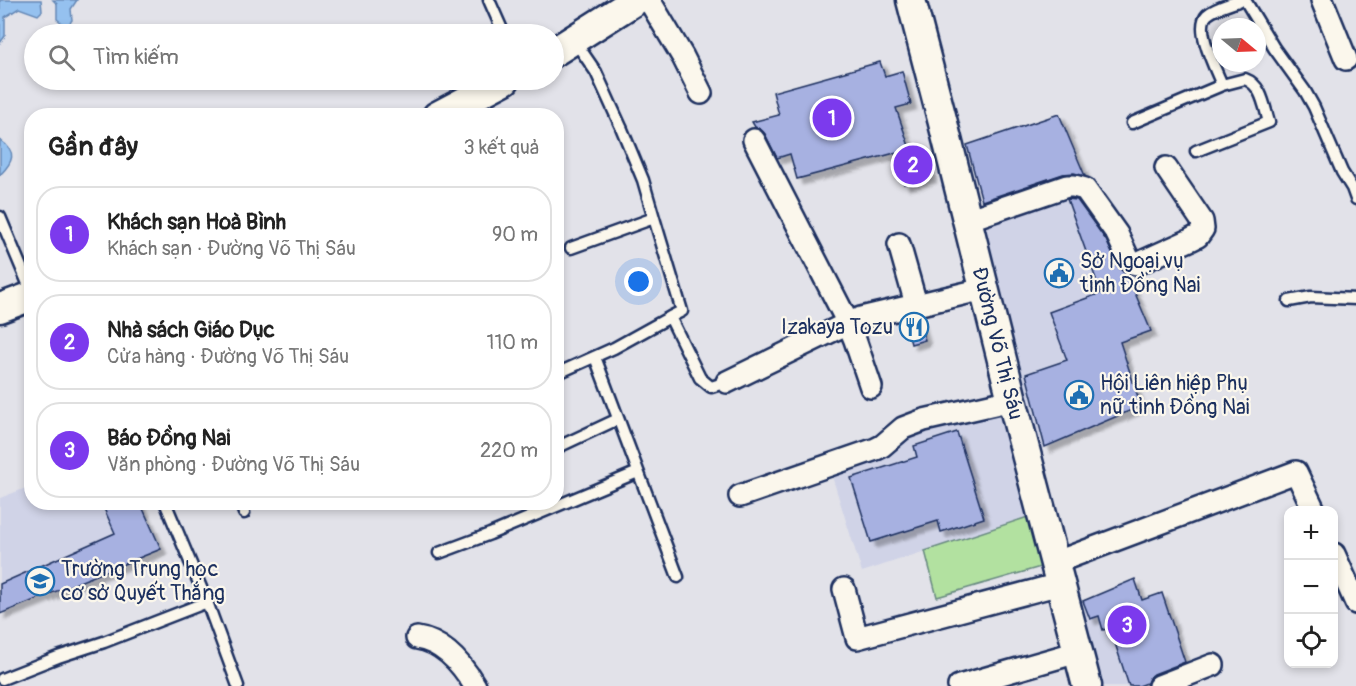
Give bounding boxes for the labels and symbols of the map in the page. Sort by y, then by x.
north arrow [1212,18,1266,72]
pin: 1 [812,96,852,140]
pin: 2 [894,142,932,188]
place label: Sở Ngoại vụ tỉnh Đồng Nai [1079,248,1200,299]
public building icon: Sở Ngoại vụ tỉnh Đồng Nai [1043,257,1075,289]
street label: Đường Võ Thị Sáu [966,264,1030,422]
your location [624,267,653,296]
restaurant icon: Izakaya Tozu [898,311,930,343]
place label: Izakaya Tozu [781,314,893,341]
place label: Hội Liên hiệp Phụ nữ tỉnh Đồng Nai [1100,370,1250,421]
public building icon: Hội Liên hiệp Phụ nữ tỉnh Đồng Nai [1063,379,1095,411]
place label: Trường Trung học cơ sở Quyết Thắng [61,556,225,607]
school or university icon: Trường Trung học cơ sở Quyết Thắng [24,565,56,597]
pin: 3 [1108,602,1146,648]

